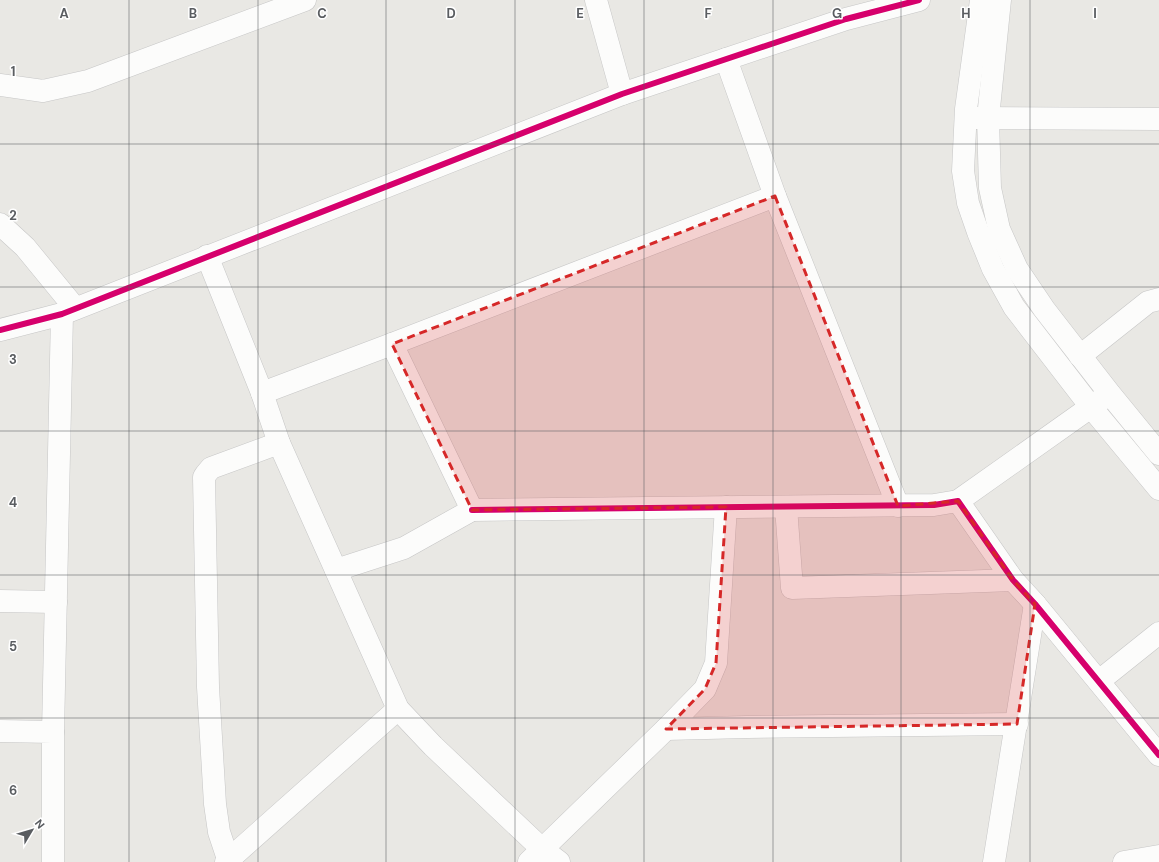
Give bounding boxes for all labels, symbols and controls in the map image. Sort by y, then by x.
text: A [59,5,69,22]
text: B [189,5,197,22]
text: C [317,5,327,22]
text: D [446,5,456,22]
text: E [576,5,584,22]
text: F [704,5,712,22]
text: G [832,5,842,22]
text: H [961,5,971,22]
text: I [1093,5,1097,22]
text: 1 [11,63,15,80]
text: 2 [9,207,17,224]
text: 3 [9,351,17,368]
text: 4 [9,494,17,511]
text: 5 [9,638,17,655]
text: 6 [9,782,17,799]
north arrow [12,810,52,850]
text: N [32,816,48,831]

